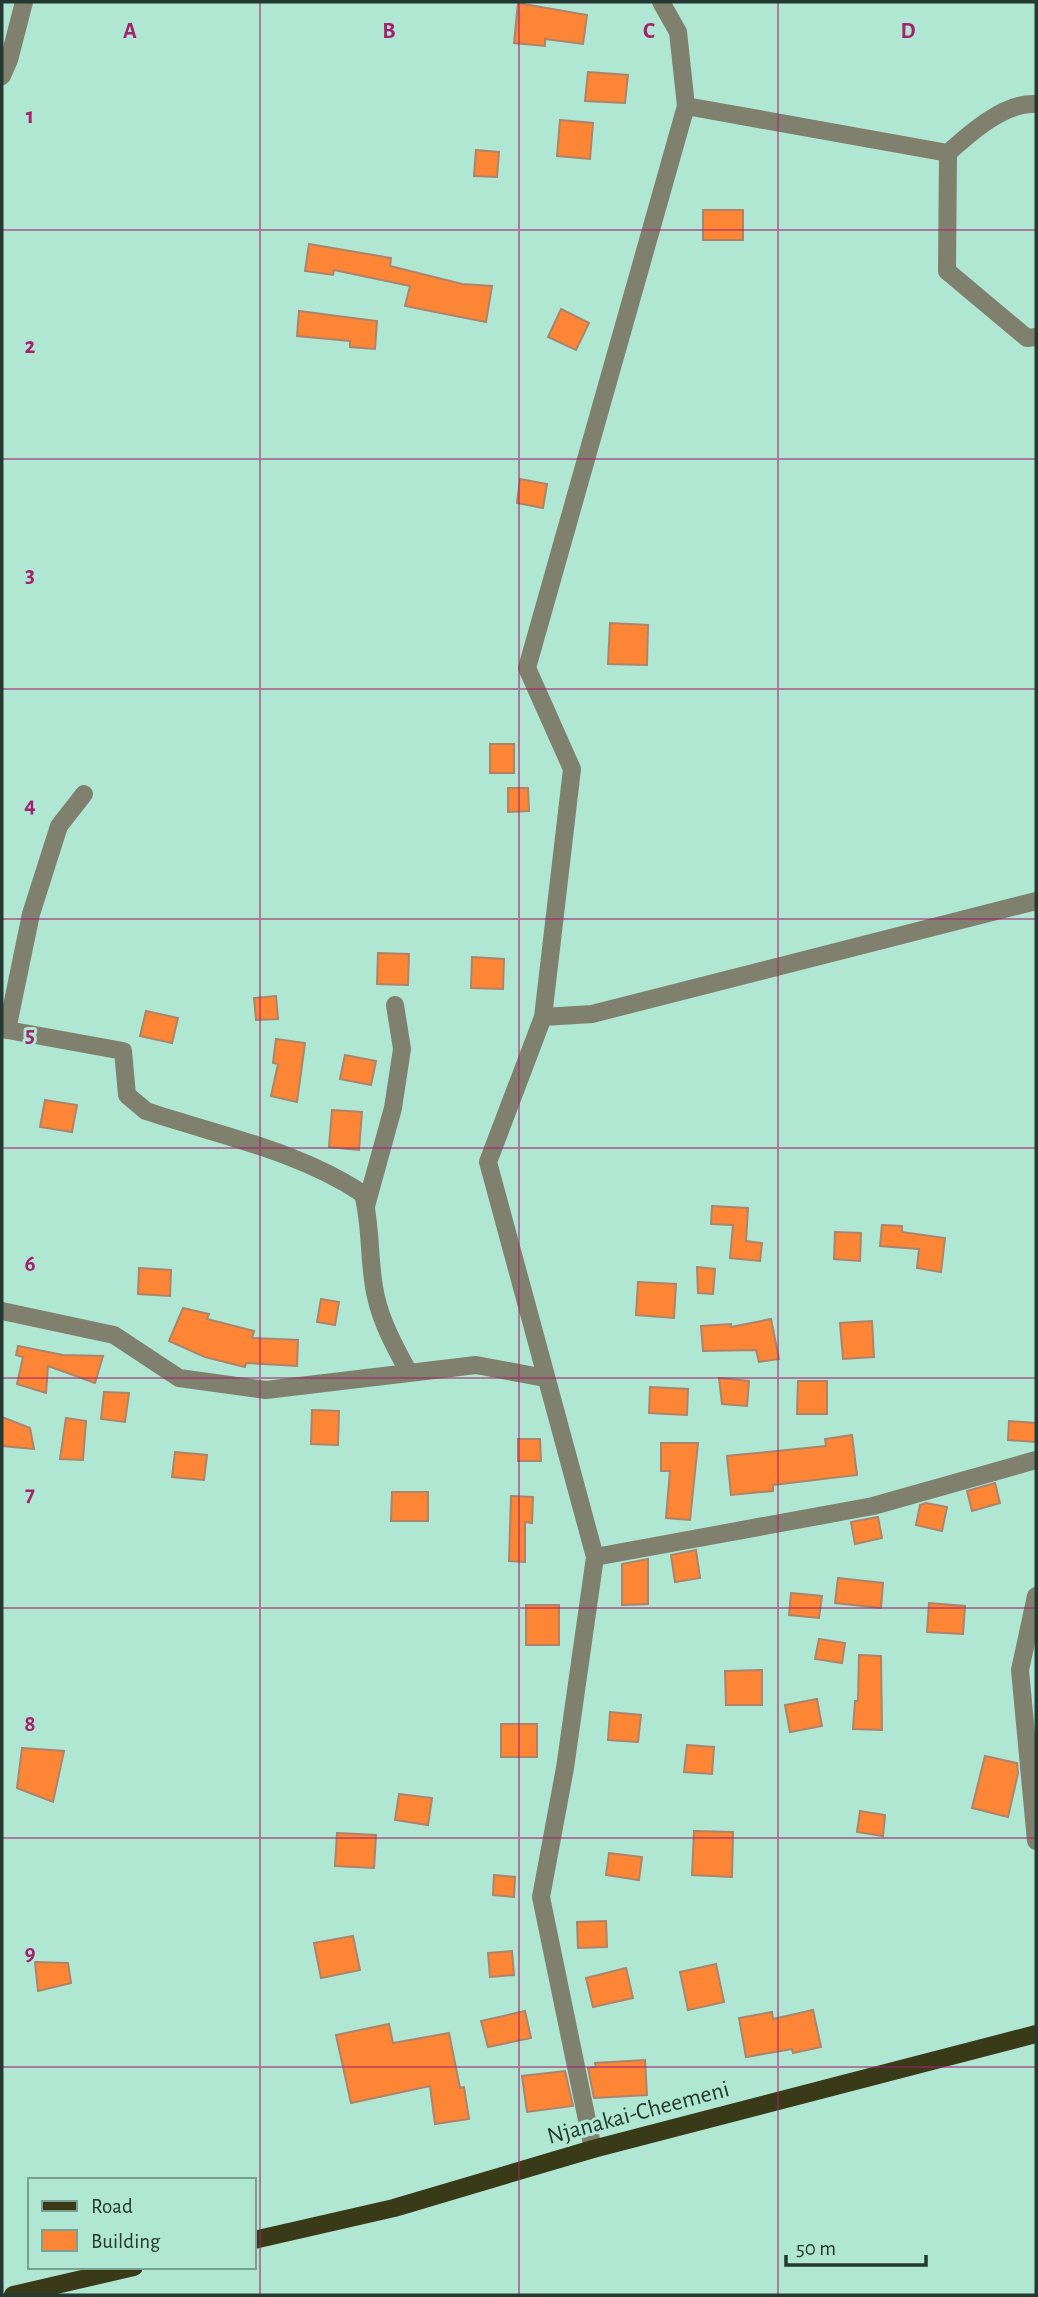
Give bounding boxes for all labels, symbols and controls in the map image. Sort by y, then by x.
text: A [123,20,137,43]
text: B [382,20,396,43]
text: C [643,20,655,43]
text: D [900,20,916,43]
text: 1 [26,105,34,128]
text: 2 [25,335,36,358]
text: 3 [25,564,35,587]
text: 4 [24,794,36,817]
text: 5 [25,1024,35,1047]
text: 6 [24,1253,36,1276]
text: 7 [25,1483,35,1506]
text: 8 [24,1713,36,1736]
text: 9 [24,1942,36,1965]
street label: Njanakai-Cheemeni [545,2077,732,2149]
legend [28,2178,256,2269]
text: Road [91,2196,133,2217]
scale bar [786,2224,926,2268]
text: Building [91,2231,161,2252]
text: 50 m [796,2238,836,2259]

